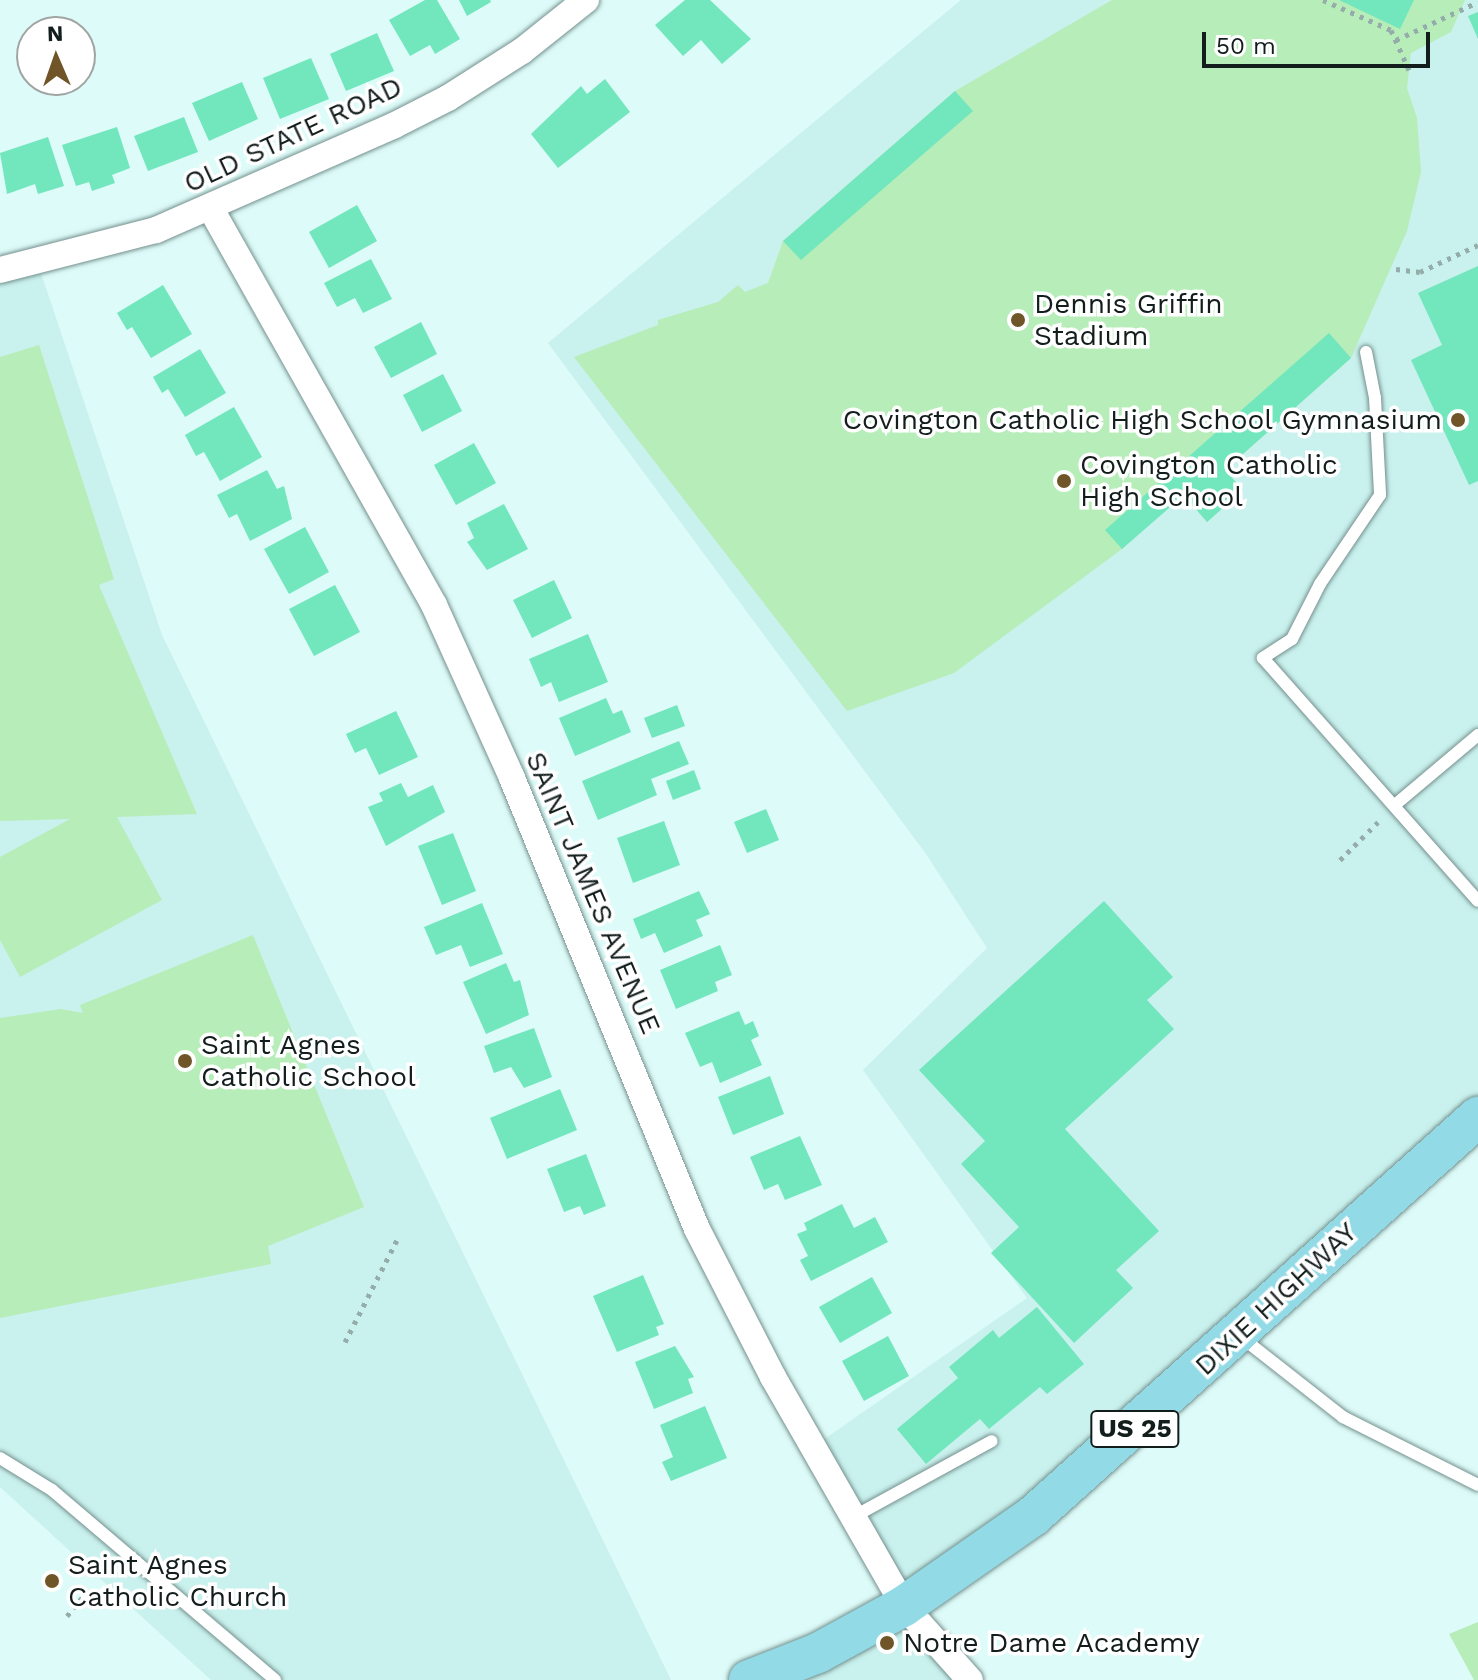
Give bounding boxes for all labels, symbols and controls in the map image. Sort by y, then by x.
north arrow [16,16,96,96]
scale bar [1206,16,1434,66]
text: N [47,21,64,46]
text: 50 m [1216,32,1276,60]
street label: OLD STATE ROAD [179,70,407,200]
place label: Dennis Griffin Stadium [1034,287,1223,353]
marker: Dennis Griffin Stadium [1009,311,1027,329]
place label: Covington Catholic High School Gymnasium [842,403,1442,437]
marker: Covington Catholic High School Gymnasium [1449,411,1467,429]
place label: Covington Catholic High School [1080,448,1338,514]
marker: Covington Catholic High School [1055,472,1073,490]
street label: SAINT JAMES AVENUE [518,746,668,1040]
place label: Saint Agnes Catholic School [201,1028,416,1094]
marker: Saint Agnes Catholic School [176,1052,194,1070]
street label: DIXIE HIGHWAY [1188,1215,1364,1383]
road number: US 25 [1089,1407,1181,1451]
place label: Saint Agnes Catholic Church [68,1548,287,1614]
marker: Saint Agnes Catholic Church [43,1572,61,1590]
place label: Notre Dame Academy [903,1626,1201,1660]
marker: Notre Dame Academy [878,1634,896,1652]

